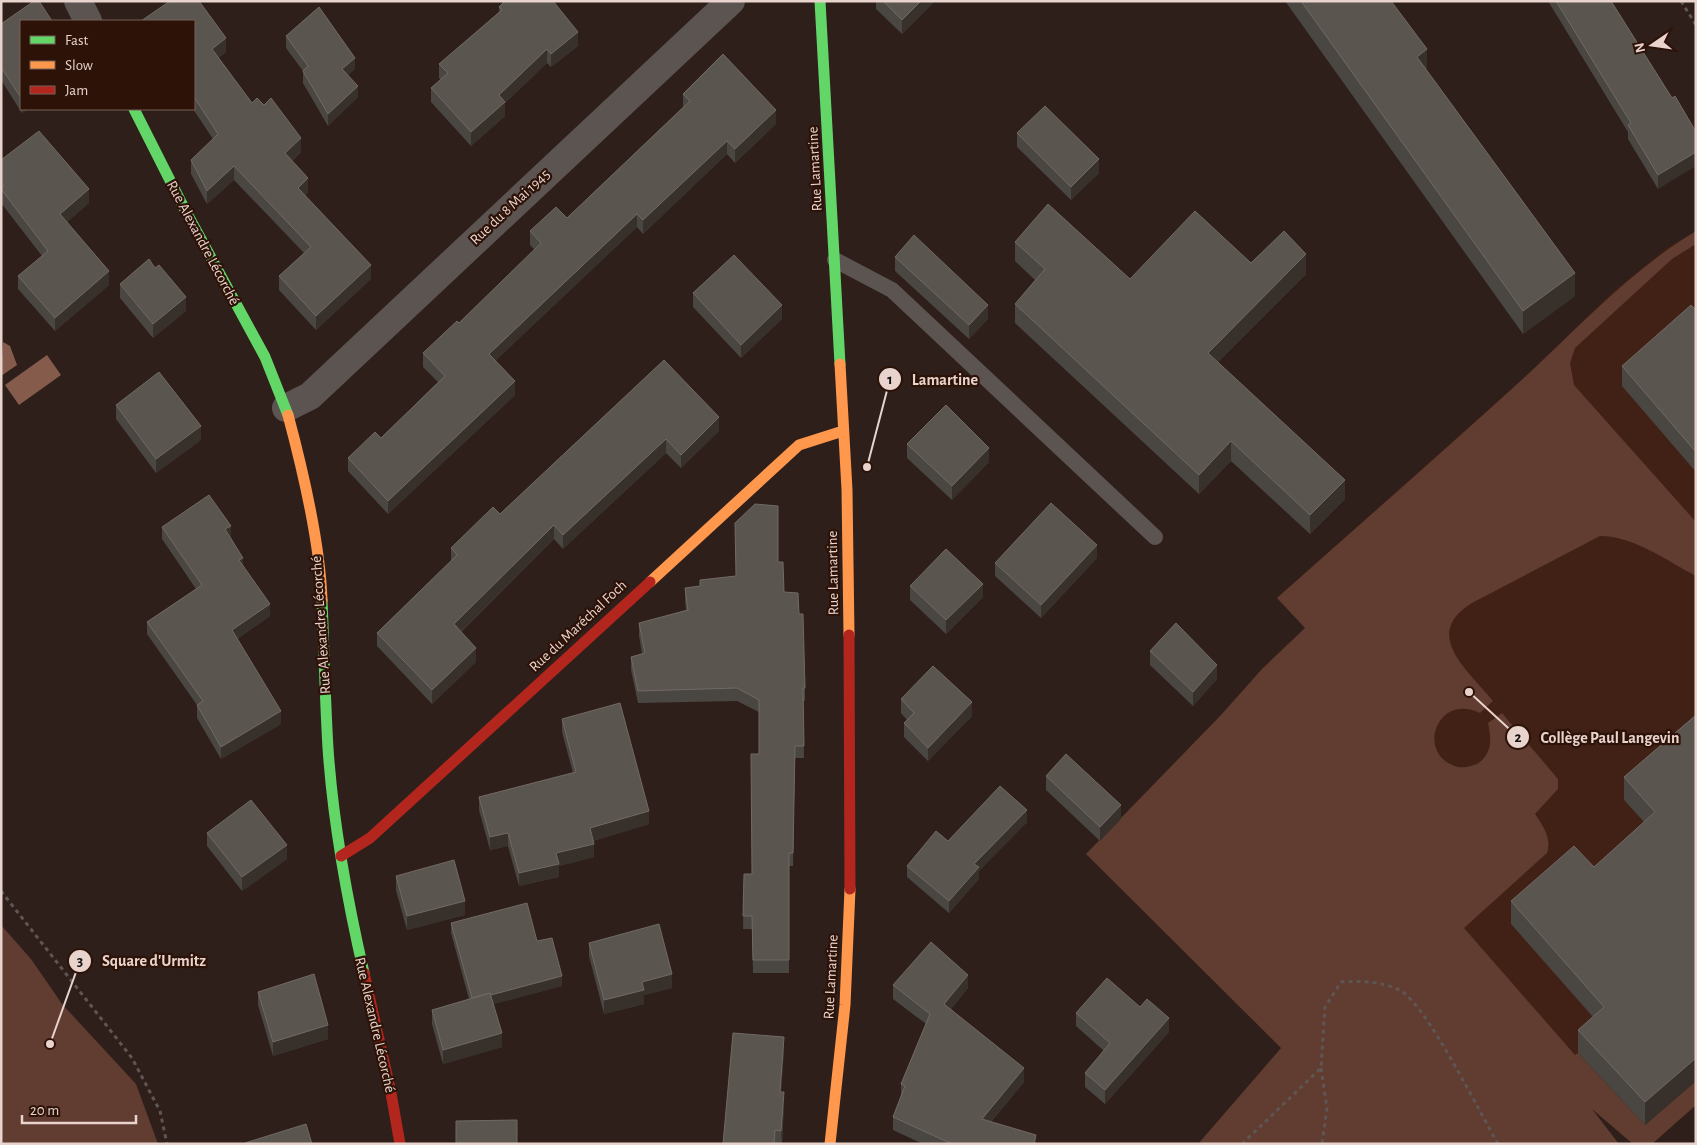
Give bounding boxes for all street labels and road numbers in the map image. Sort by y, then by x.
street label: Rue Lamartine [805,126,825,212]
street label: Rue du 8 Mai 1945 [467,166,553,248]
street label: Rue Alexandre Lécorché [164,178,242,308]
street label: Rue Lamartine [825,530,841,616]
street label: Rue Alexandre Lécorché [309,555,333,695]
street label: Rue du Maréchal Foch [527,577,629,675]
street label: Rue Lamartine [821,934,841,1020]
street label: Rue Alexandre Lécorché [352,956,398,1094]

